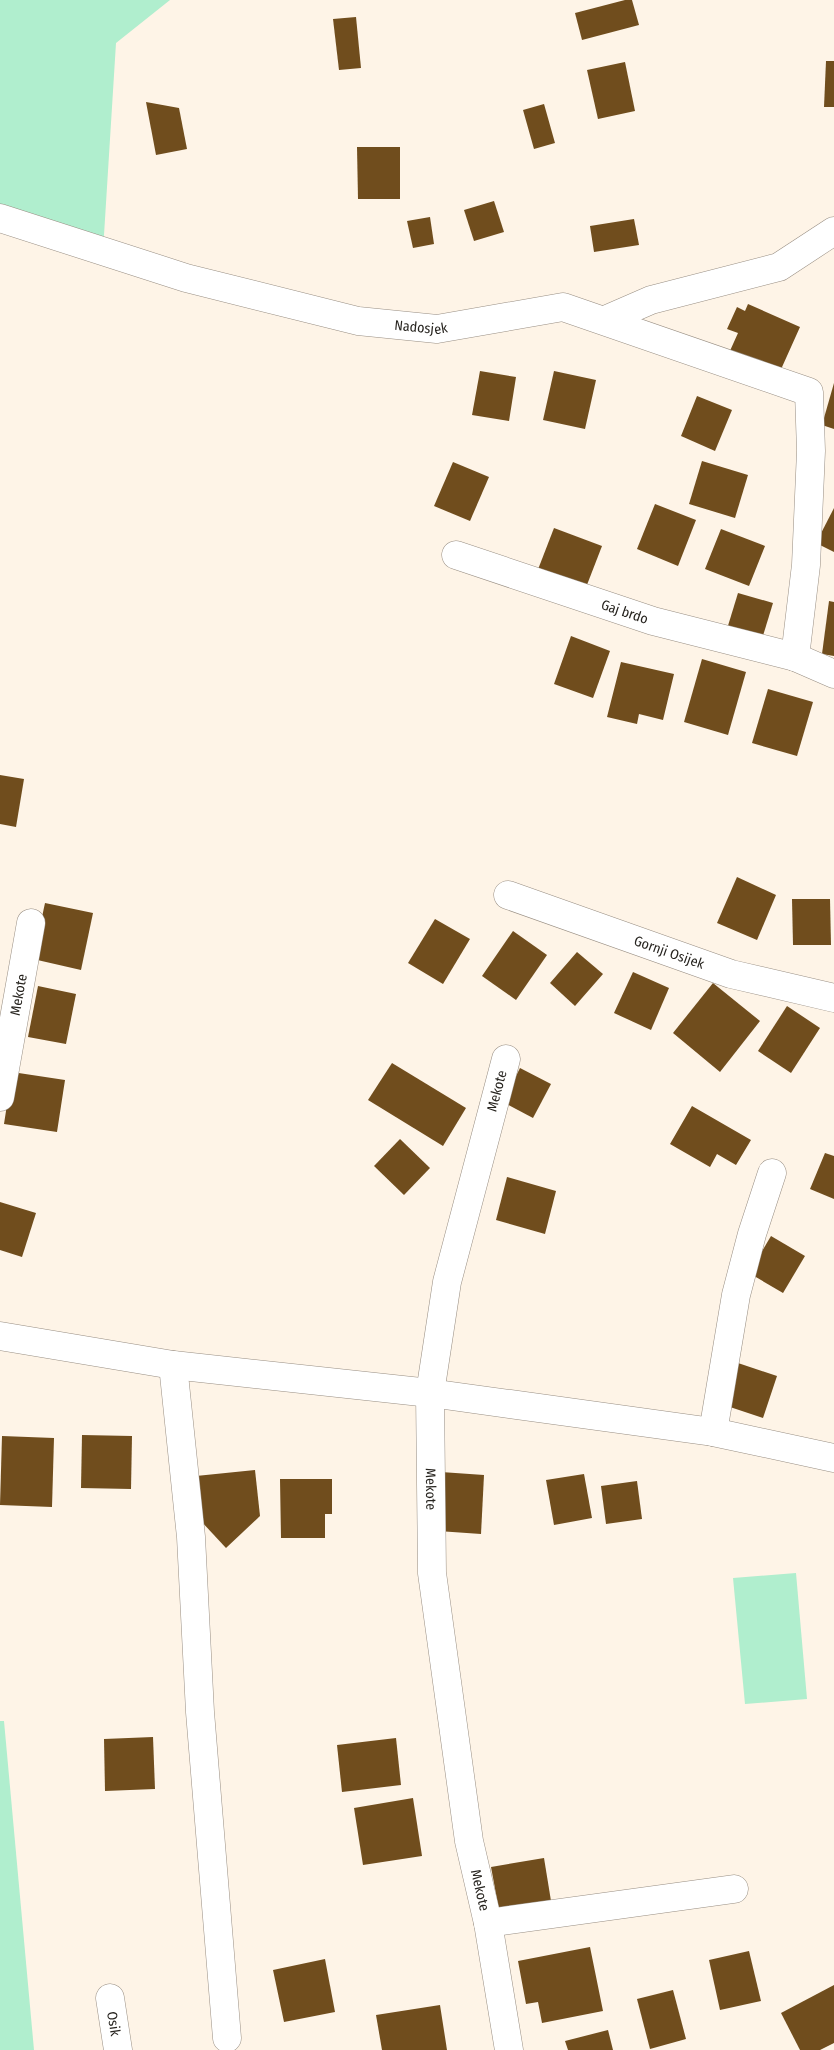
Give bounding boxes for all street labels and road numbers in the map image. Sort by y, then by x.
street label: Nadosjek [394,316,449,338]
street label: Gaj brdo [599,596,650,627]
street label: Gornji Osijek [632,932,707,973]
street label: Mekote [6,972,30,1017]
street label: Mekote [483,1068,511,1113]
street label: Mekote [422,1468,440,1510]
street label: Mekote [467,1868,493,1913]
street label: Osik [104,2010,124,2038]

